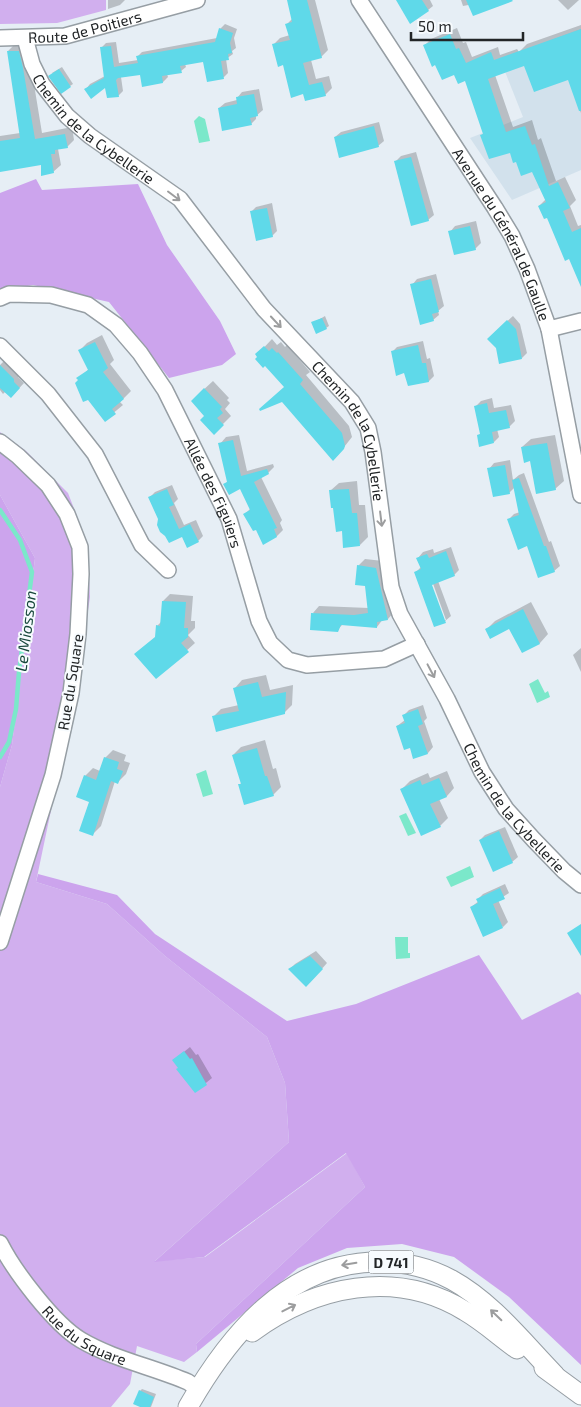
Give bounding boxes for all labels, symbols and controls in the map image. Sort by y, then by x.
street label: Route de Poitiers [28,7,143,46]
scale bar [411,10,524,42]
text: 50 m [418,17,452,35]
street label: Chemin de la Cybellerie [29,71,158,187]
street label: Avenue du Général de Gaulle [449,144,554,323]
one-way arrow [167,191,181,201]
one-way arrow [270,316,282,328]
street label: Chemin de la Cybellerie [309,357,388,502]
street label: Allée des Figuiers [181,434,246,550]
one-way arrow [376,510,386,526]
water label: Le Miosson [11,589,39,673]
street label: Rue du Square [53,633,87,731]
one-way arrow [427,663,437,677]
street label: Chemin de la Cybellerie [460,740,569,876]
road number: D 741 [368,1250,414,1274]
one-way arrow [342,1260,358,1270]
street label: Rue du Square [39,1302,129,1368]
one-way arrow [281,1303,296,1312]
one-way arrow [490,1309,503,1321]

